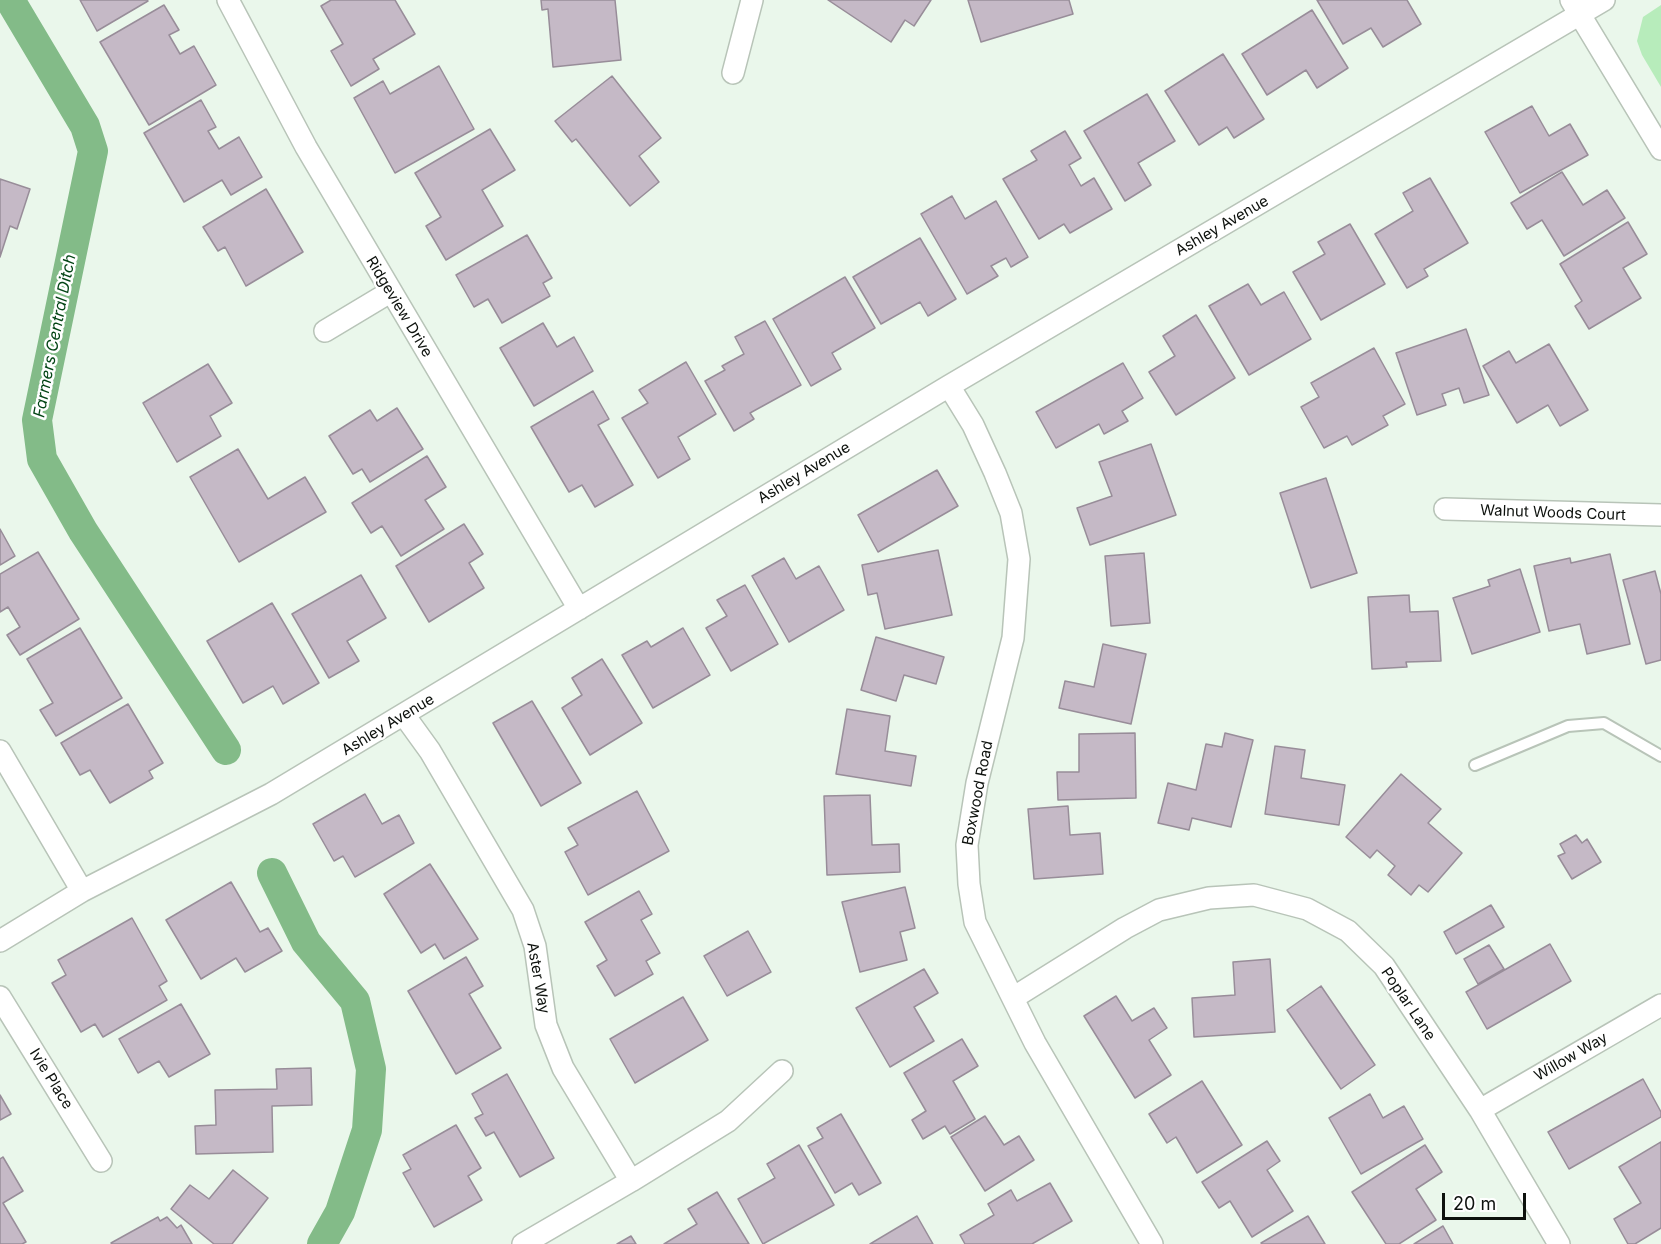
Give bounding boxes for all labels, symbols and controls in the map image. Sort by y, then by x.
street label: Ashley Avenue [1172,192,1272,260]
water label: Farmers Central Ditch [30,253,80,419]
street label: Ridgeview Drive [362,253,436,361]
street label: Ashley Avenue [755,438,853,508]
street label: Walnut Woods Court [1480,501,1626,525]
street label: Ashley Avenue [339,690,437,760]
street label: Boxwood Road [959,739,997,847]
street label: Aster Way [523,941,553,1015]
street label: Poplar Lane [1377,964,1439,1044]
street label: Willow Way [1531,1029,1611,1085]
street label: Ivie Place [25,1045,77,1113]
scale bar [1445,1181,1529,1219]
text: 20 m [1453,1193,1496,1214]

